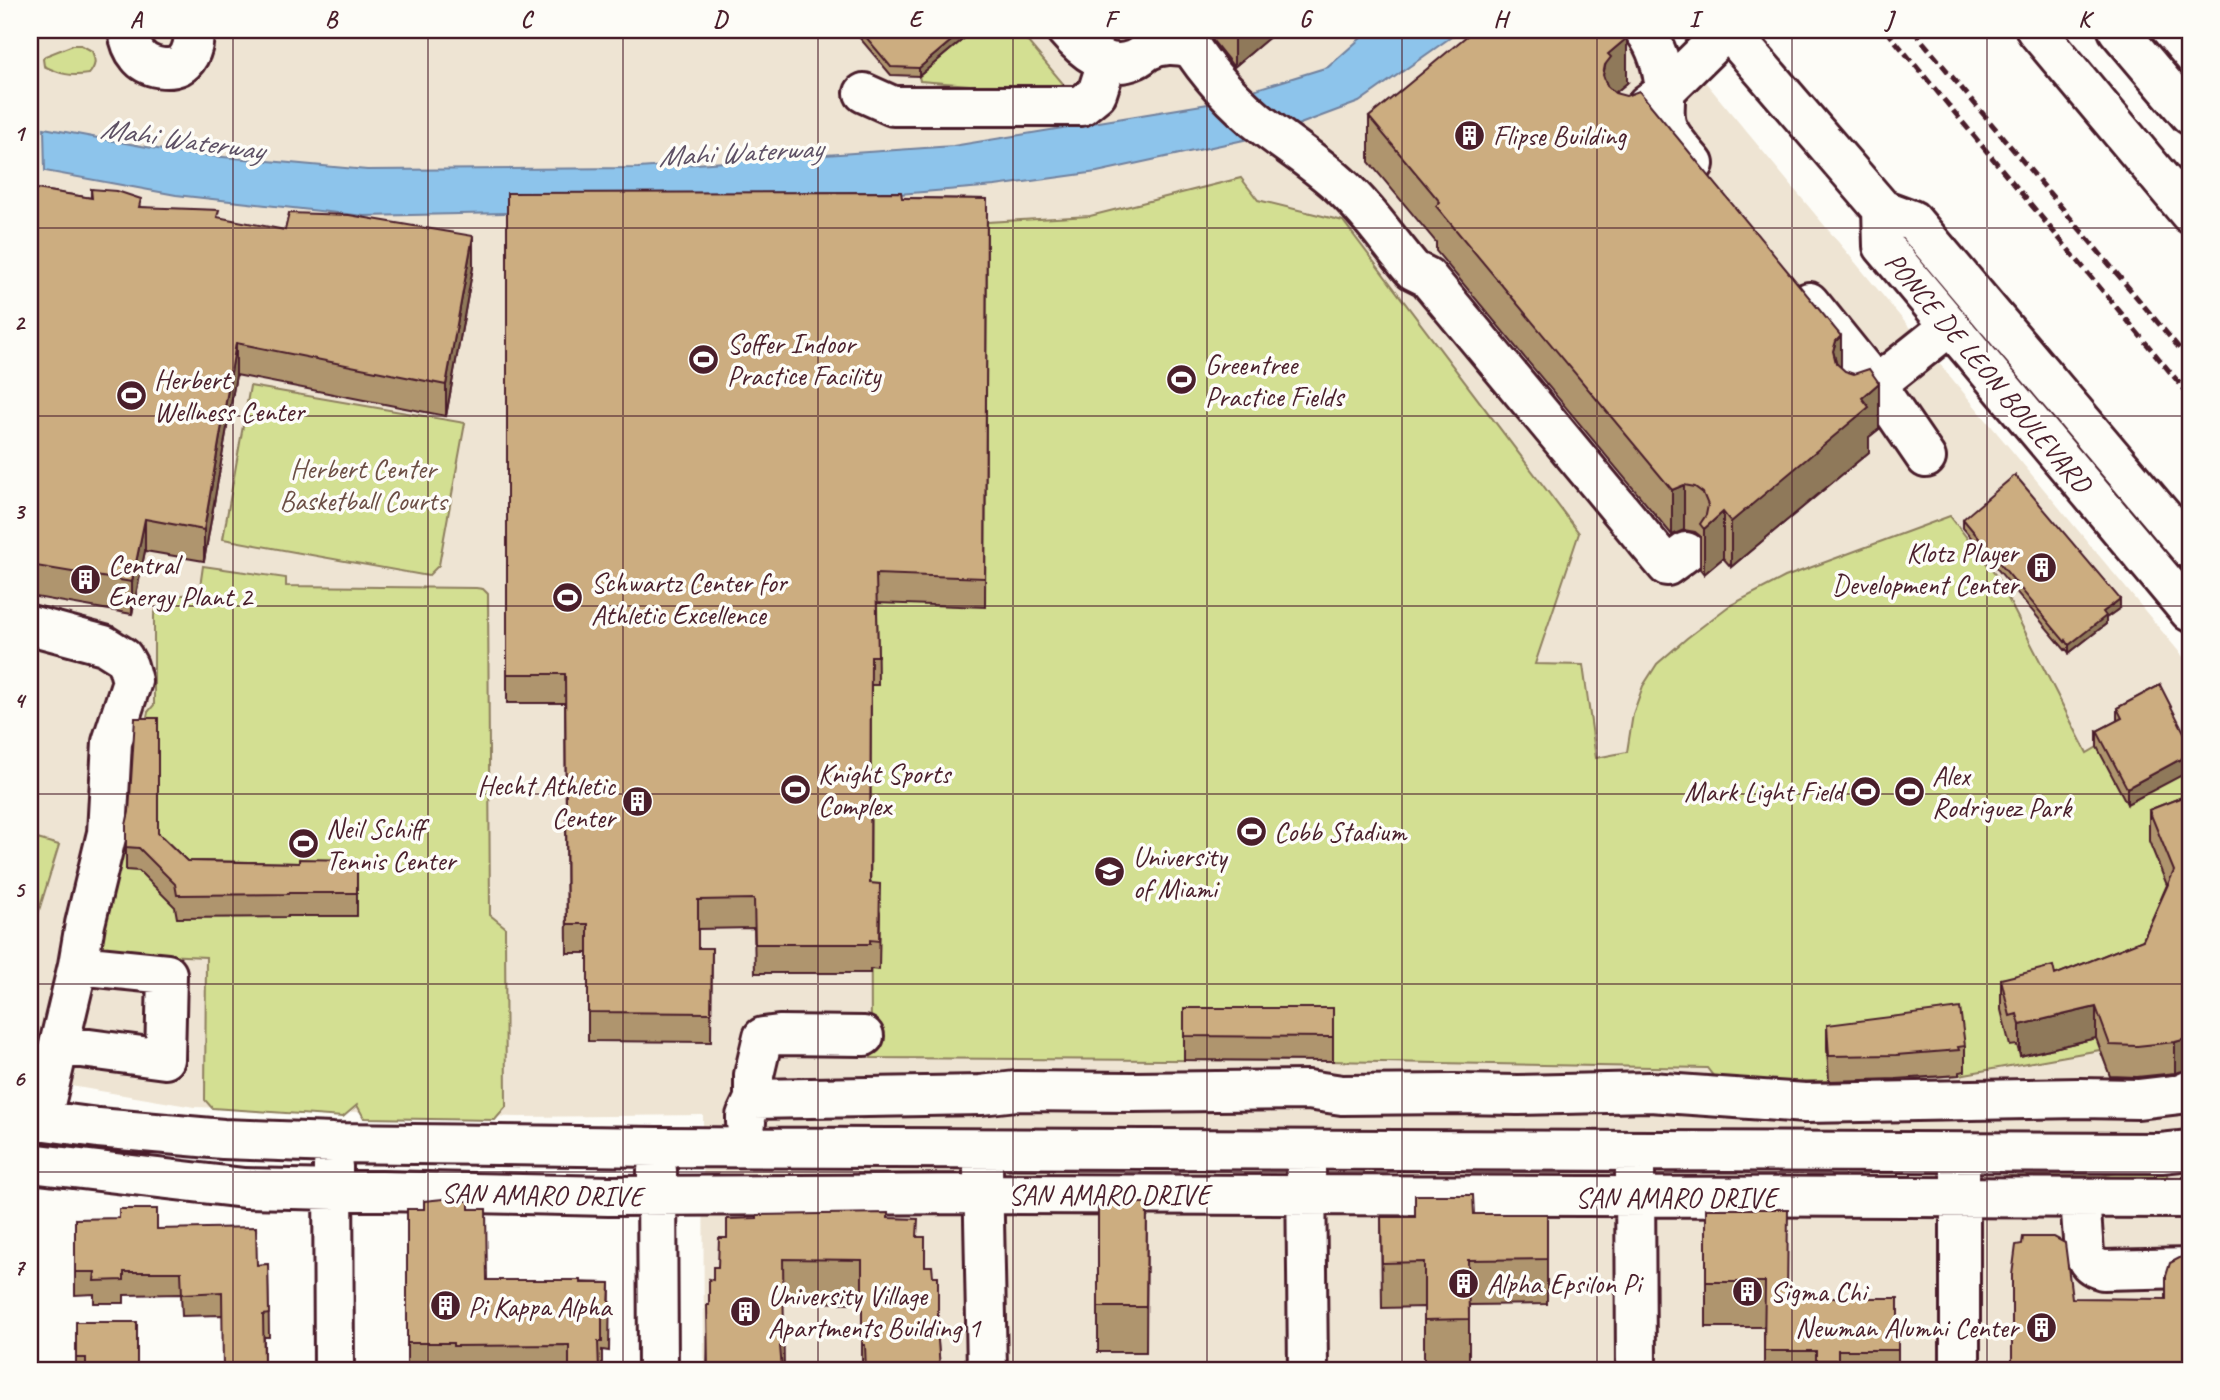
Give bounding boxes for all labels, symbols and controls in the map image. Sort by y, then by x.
text: A [130,5,144,34]
text: B [325,5,339,34]
text: C [521,5,535,34]
text: D [713,5,729,34]
text: E [909,5,925,34]
text: F [1105,5,1121,34]
text: G [1299,5,1314,34]
text: H [1493,5,1511,34]
text: I [1689,5,1704,34]
text: J [1883,5,1896,34]
text: K [2078,5,2094,34]
water label: Mahi Waterway [98,109,270,170]
building icon: Flipse Building [1453,118,1487,152]
place label: Flipse Building [1493,118,1627,153]
text: 1 [14,119,27,148]
water label: Mahi Waterway [657,128,827,175]
street label: PONCE DE LEON BOULEVARD [1878,245,2101,501]
text: 2 [14,308,27,337]
place label: Soffer Indoor Practice Facility [727,326,883,393]
sports icon: Soffer Indoor Practice Facility [687,342,721,376]
place label: Greentree Practice Fields [1205,347,1345,414]
place label: Herbert Wellness Center [154,362,306,429]
sports icon: Greentree Practice Fields [1165,363,1199,397]
sports icon: Herbert Wellness Center [114,378,148,412]
park label: Herbert Center Basketball Courts [279,451,449,518]
text: 3 [14,497,27,526]
place label: Klotz Player Development Center [1832,535,2020,602]
place label: Central Energy Plant 2 [108,547,254,614]
building icon: Klotz Player Development Center [2024,551,2058,585]
building icon: Central Energy Plant 2 [68,563,102,597]
place label: Schwartz Center for Athletic Excellence [591,565,789,632]
sports icon: Schwartz Center for Athletic Excellence [551,581,585,615]
text: 4 [14,686,27,715]
place label: Knight Sports Complex [818,756,953,823]
place label: Alex Rodriguez Park [1932,758,2073,825]
place label: Hecht Athletic Center [477,768,617,835]
sports icon: Knight Sports Complex [778,772,812,806]
place label: Mark Light Field [1684,774,1847,809]
sports icon: Mark Light Field [1849,774,1883,808]
sports icon: Alex Rodriguez Park [1892,774,1926,808]
building icon: Hecht Athletic Center [621,784,655,818]
place label: Neil Schiff Tennis Center [326,811,457,878]
sports icon: Cobb Stadium [1234,814,1268,848]
place label: Cobb Stadium [1274,814,1408,849]
sports icon: Neil Schiff Tennis Center [286,827,320,861]
place label: University of Miami [1133,839,1229,906]
school or university icon: University of Miami [1093,855,1127,889]
text: 5 [14,875,26,904]
text: 6 [14,1064,27,1093]
street label: SAN AMARO DRIVE [441,1175,647,1214]
street label: SAN AMARO DRIVE [1008,1177,1213,1212]
street label: SAN AMARO DRIVE [1575,1180,1780,1215]
text: 7 [14,1253,27,1282]
building icon: Alpha Epsilon Pi [1447,1266,1481,1300]
place label: Alpha Epsilon Pi [1487,1266,1645,1301]
building icon: Sigma Chi [1730,1274,1764,1308]
place label: Sigma Chi [1770,1274,1870,1309]
place label: University Village Apartments Building 1 [768,1278,982,1345]
building icon: Pi Kappa Alpha [428,1289,462,1323]
place label: Pi Kappa Alpha [468,1289,613,1324]
building icon: University Village Apartments Building 1 [728,1294,762,1328]
place label: Newman Alumni Center [1795,1310,2020,1345]
building icon: Newman Alumni Center [2024,1310,2058,1344]

